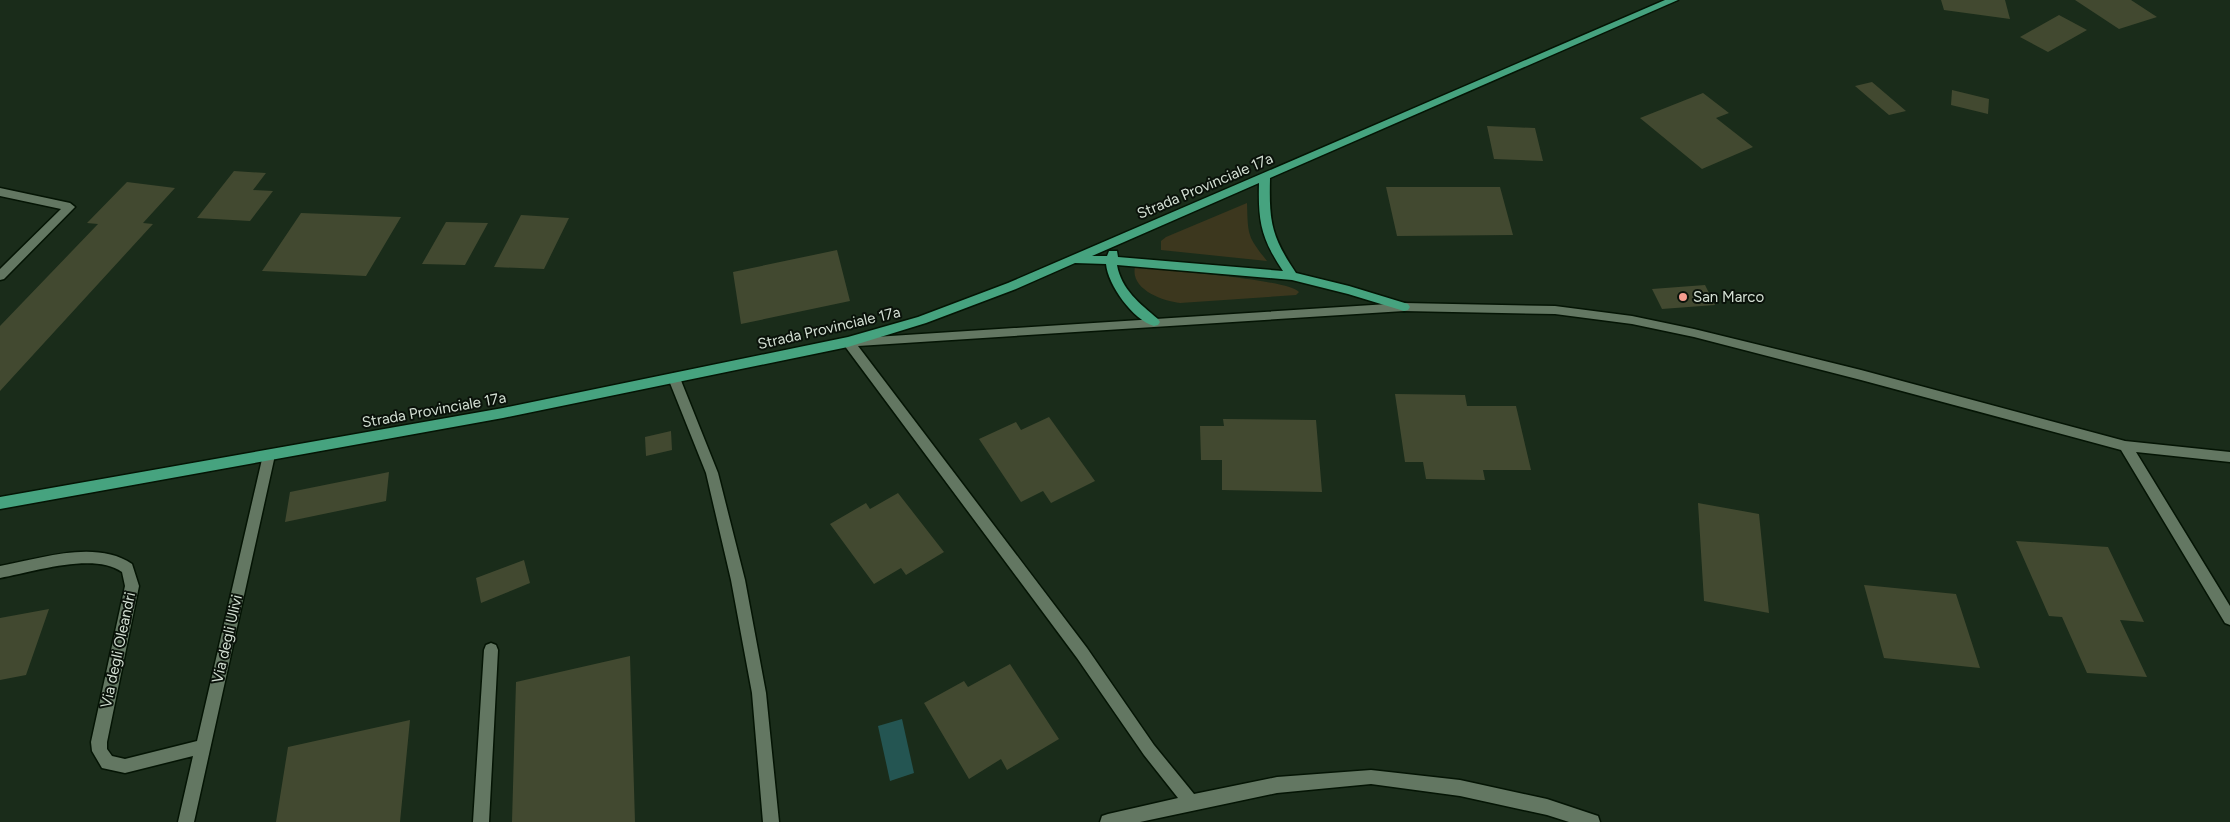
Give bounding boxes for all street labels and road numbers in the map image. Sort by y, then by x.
street label: Strada Provinciale 17a [1134,149,1276,223]
street label: Strada Provinciale 17a [756,303,902,353]
street label: Strada Provinciale 17a [361,388,507,432]
street label: Via degli Oleandri [97,590,139,710]
street label: Via degli Ulivi [208,593,246,685]

